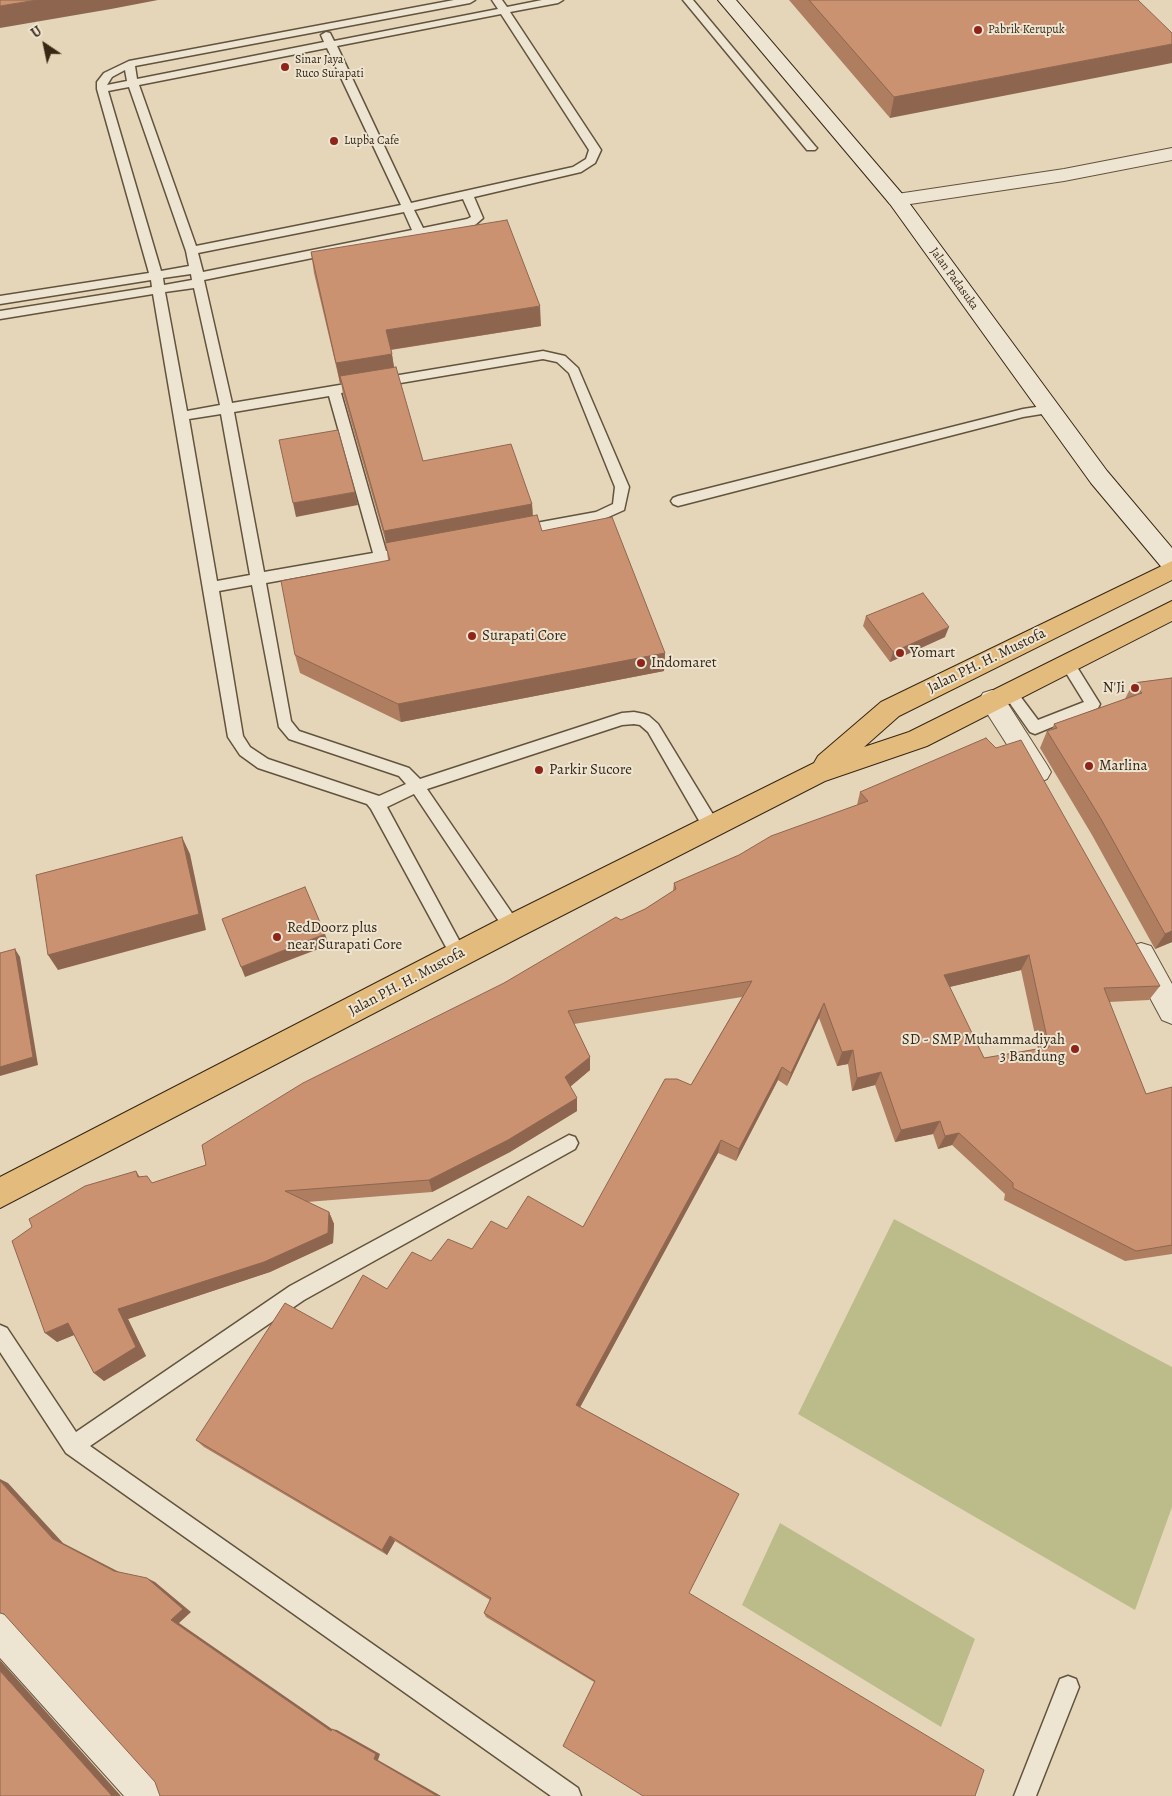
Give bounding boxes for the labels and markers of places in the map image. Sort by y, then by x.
place label: Pabrik Kerupuk [988,23,1065,37]
marker: Pabrik Kerupuk [972,24,984,36]
place label: Sinar Jaya Ruco Surapati [295,53,364,81]
marker: Sinar Jaya Ruco Surapati [279,61,291,73]
place label: Lupba Cafe [344,134,399,148]
marker: Lupba Cafe [328,135,340,147]
place label: Surapati Core [482,627,567,645]
marker: Surapati Core [466,630,478,642]
place label: Yomart [910,644,955,662]
marker: Yomart [894,647,906,659]
place label: Indomaret [651,654,717,672]
marker: Indomaret [635,657,647,669]
place label: N'Ji [1103,679,1125,697]
marker: N'Ji [1129,682,1141,694]
place label: Marlina [1099,757,1147,775]
marker: Marlina [1083,760,1095,772]
place label: Parkir Sucore [549,761,632,779]
marker: Parkir Sucore [533,764,545,776]
place label: RedDoorz plus near Surapati Core [287,919,402,954]
marker: RedDoorz plus near Surapati Core [271,931,283,943]
place label: SD - SMP Muhammadiyah 3 Bandung [902,1031,1065,1066]
marker: SD - SMP Muhammadiyah 3 Bandung [1069,1043,1081,1055]

